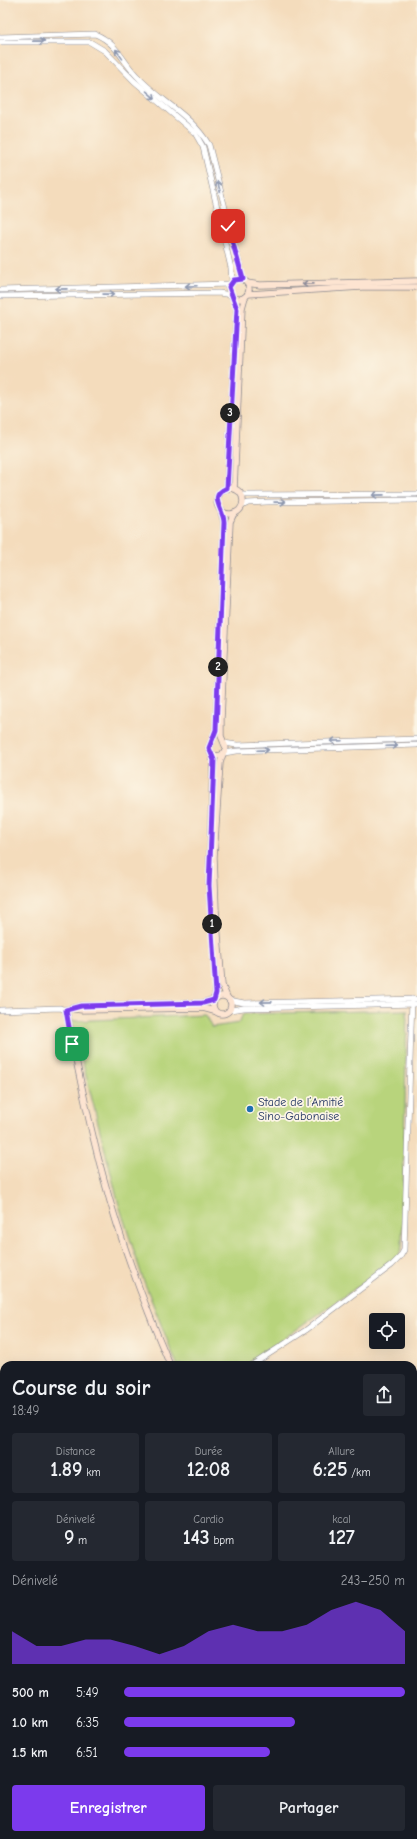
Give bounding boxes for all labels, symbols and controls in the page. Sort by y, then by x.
one-way arrow [32,38,45,45]
one-way arrow [115,49,123,60]
one-way arrow [145,91,156,100]
one-way arrow [214,181,222,194]
pin [211,209,245,243]
icon: check [217,215,239,237]
one-way arrow [302,280,315,287]
one-way arrow [185,282,198,289]
one-way arrow [55,285,68,292]
one-way arrow [102,290,115,298]
pin: 3 [220,403,240,423]
text: 3 [227,406,233,419]
one-way arrow [372,491,385,498]
one-way arrow [273,498,286,506]
pin: 2 [208,657,228,677]
text: 2 [215,660,221,673]
one-way arrow [330,738,343,745]
one-way arrow [385,742,398,750]
one-way arrow [256,746,269,754]
pin: 1 [202,914,222,934]
text: 1 [210,917,214,930]
one-way arrow [260,998,273,1006]
pin [55,1027,89,1061]
icon: arrive [61,1033,83,1055]
place label: Stade de l’Amitié Sino-Gabonaise [258,1095,343,1123]
marker: Stade de l’Amitié Sino-Gabonaise [245,1104,255,1114]
map controls [369,1313,405,1349]
button: locate [369,1313,405,1349]
button: share [363,1374,405,1416]
text: Course du soir [12,1375,151,1401]
text: 18:49 [12,1403,39,1418]
text: Distance [56,1445,95,1458]
text: Durée [195,1445,222,1458]
text: Allure [328,1445,355,1458]
text: 1.89 [50,1458,83,1481]
text: 12:08 [187,1458,230,1481]
text: 6:25 [312,1458,348,1481]
text: km [83,1466,101,1479]
text: /km [348,1466,371,1479]
text: Dénivelé [56,1513,95,1526]
text: Cardio [193,1513,224,1526]
text: kcal [332,1513,351,1526]
text: 9 [64,1526,74,1549]
text: 143 [183,1526,210,1549]
text: 127 [328,1526,355,1549]
text: m [74,1534,87,1547]
text: bpm [210,1534,234,1547]
text: Dénivelé [12,1573,58,1588]
text: 243–250 m [341,1573,405,1588]
text: 500 m [12,1685,49,1700]
text: 5:49 [76,1685,99,1700]
text: 1.0 km [12,1715,48,1730]
text: 6:35 [76,1715,99,1730]
text: 1.5 km [12,1745,48,1760]
text: 6:51 [76,1745,98,1760]
button: Enregistrer [12,1785,205,1831]
button: Partager [213,1785,405,1831]

